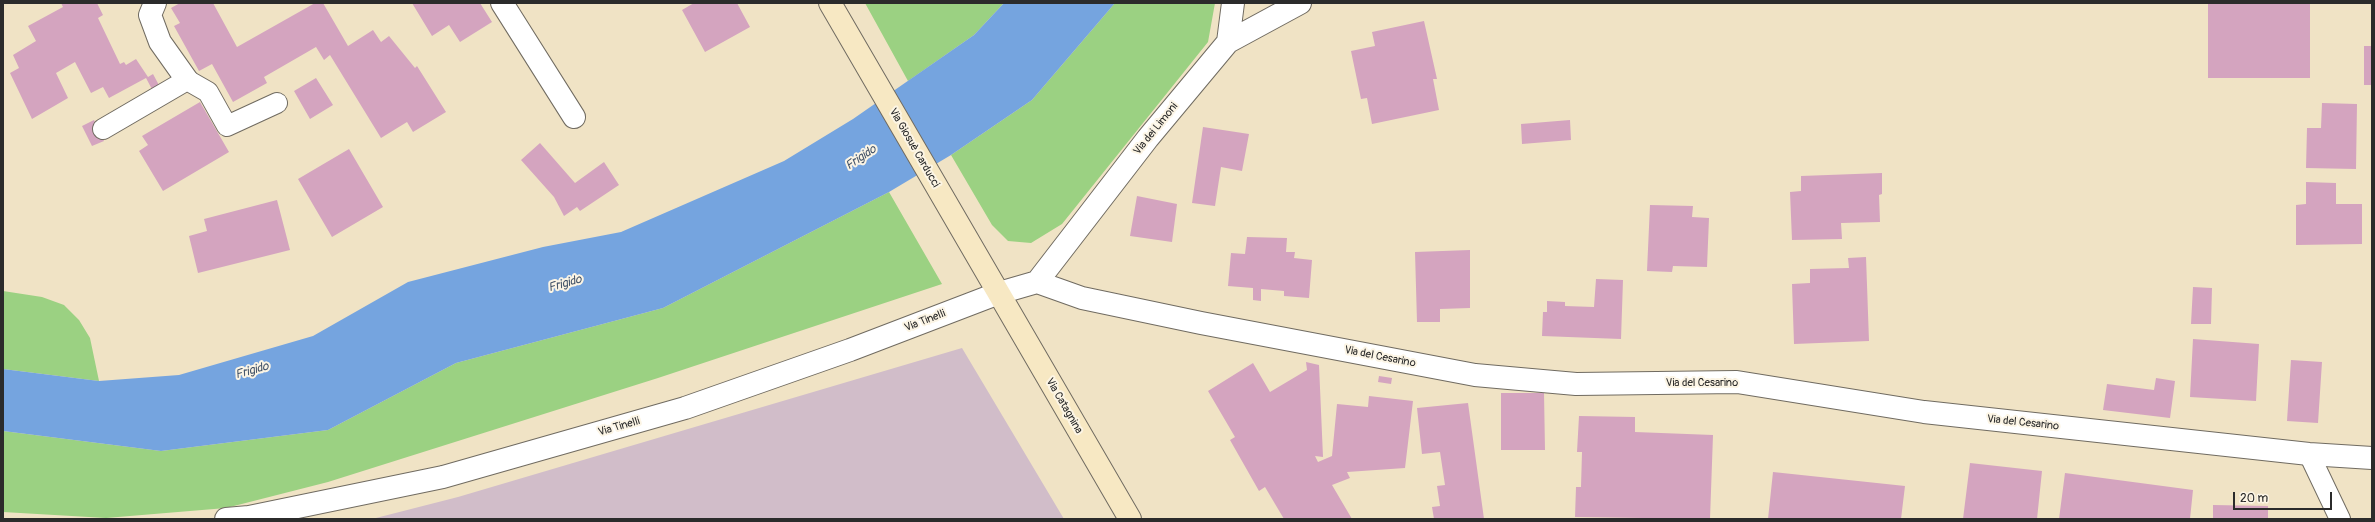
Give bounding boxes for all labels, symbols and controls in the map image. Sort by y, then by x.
street label: Via dei Limoni [1131,100,1181,158]
street label: Via Giosuè Carducci [886,106,942,190]
water label: Frigido [843,143,879,173]
water label: Frigido [547,272,583,296]
street label: Via Tinelli [903,307,947,335]
street label: Via del Cesarino [1343,344,1417,370]
water label: Frigido [234,359,270,383]
street label: Via Catagnina [1043,376,1085,436]
street label: Via del Cesarino [1666,376,1738,390]
street label: Via del Cesarino [1986,413,2060,433]
street label: Via Tinelli [597,415,641,439]
scale bar [2235,484,2334,510]
text: 20 m [2240,491,2268,506]

